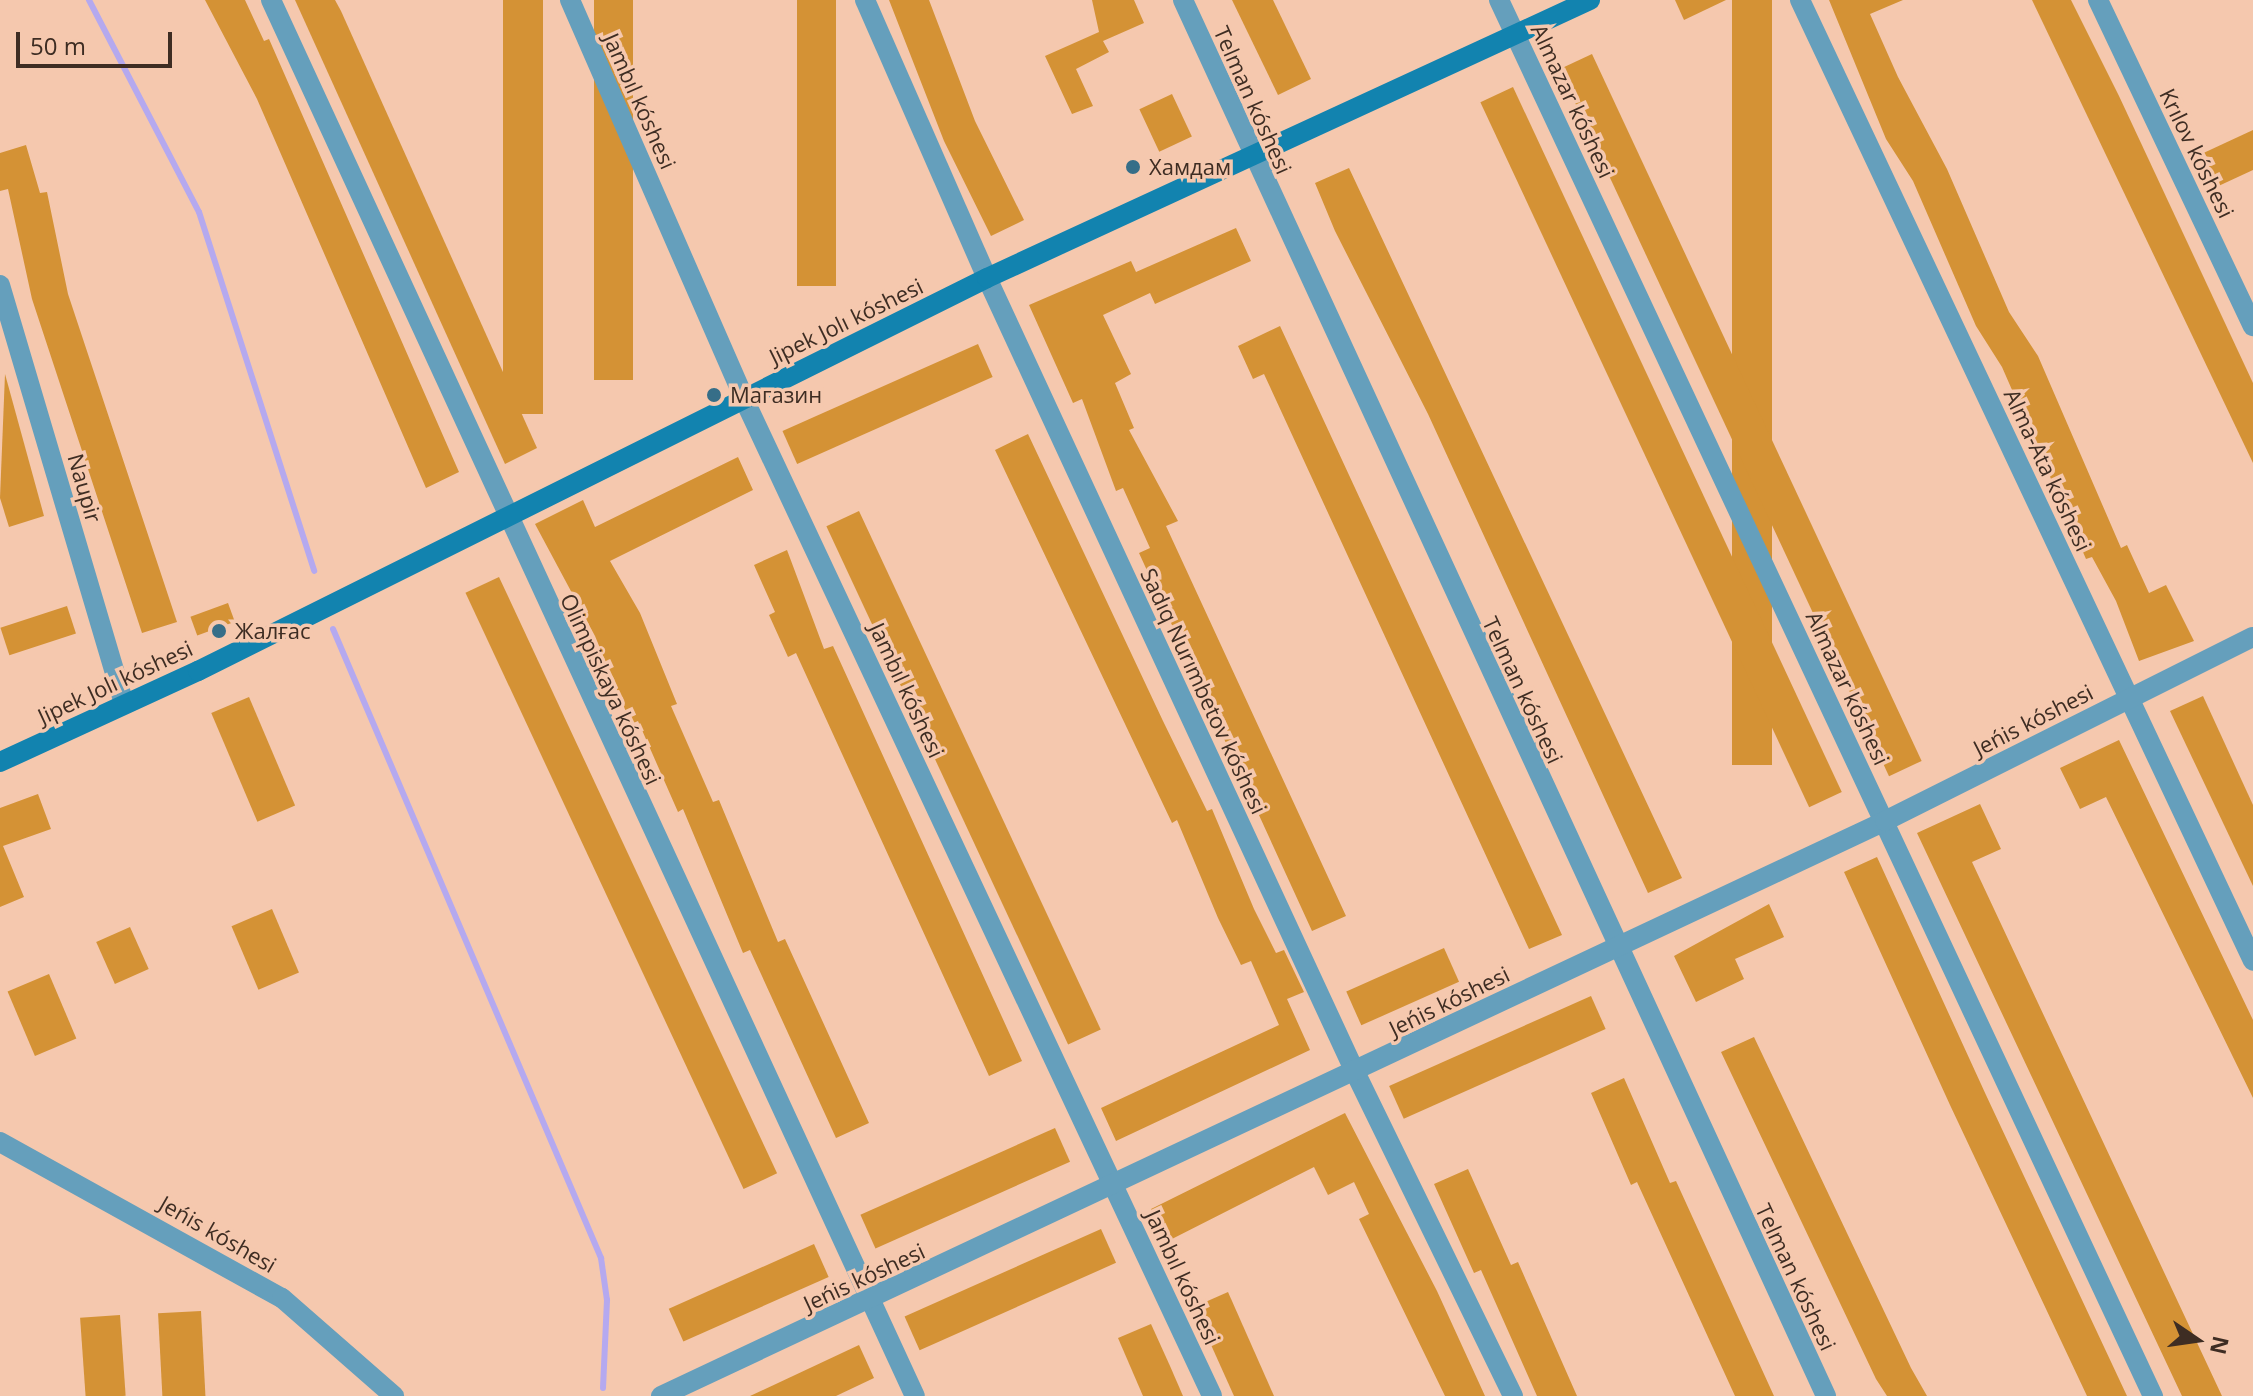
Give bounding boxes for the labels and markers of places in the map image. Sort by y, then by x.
place label: Хамдам [1149,154,1231,180]
marker: Хамдам [1124,158,1142,176]
place label: Магазин [730,382,822,408]
marker: Магазин [705,386,723,404]
place label: Жалғас [235,618,311,644]
marker: Жалғас [210,622,228,640]

